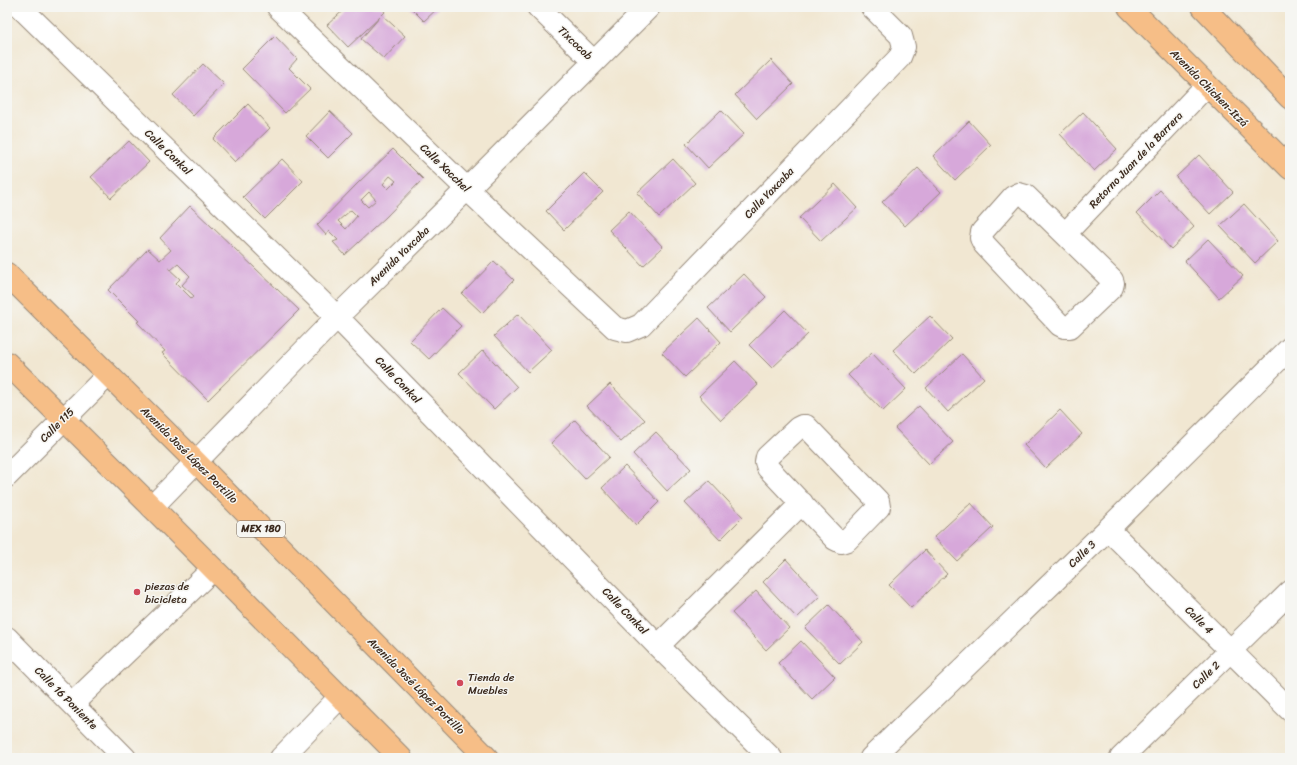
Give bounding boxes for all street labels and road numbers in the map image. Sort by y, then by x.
street label: Tixcocob [553,21,597,65]
street label: Avenida Chichen-Itzá [1165,44,1253,132]
street label: Retorno Juan de la Barrera [1084,107,1188,213]
street label: Calle Conkal [140,124,197,180]
street label: Calle Xocchel [415,139,475,198]
street label: Calle Yaxcaba [739,162,799,223]
street label: Avenida Yaxcaba [363,221,435,291]
street label: Calle Conkal [370,352,426,409]
street label: Avenida José López Portillo [135,401,243,509]
street label: Calle 115 [35,403,79,447]
road number: MEX 180 [237,521,285,537]
street label: Calle 3 [1063,536,1101,572]
street label: Calle Conkal [597,583,653,640]
street label: Calle 4 [1180,601,1218,639]
street label: Avenida José López Portillo [362,632,470,740]
street label: Calle 2 [1187,656,1225,693]
street label: Calle 16 Poniente [30,662,103,735]

